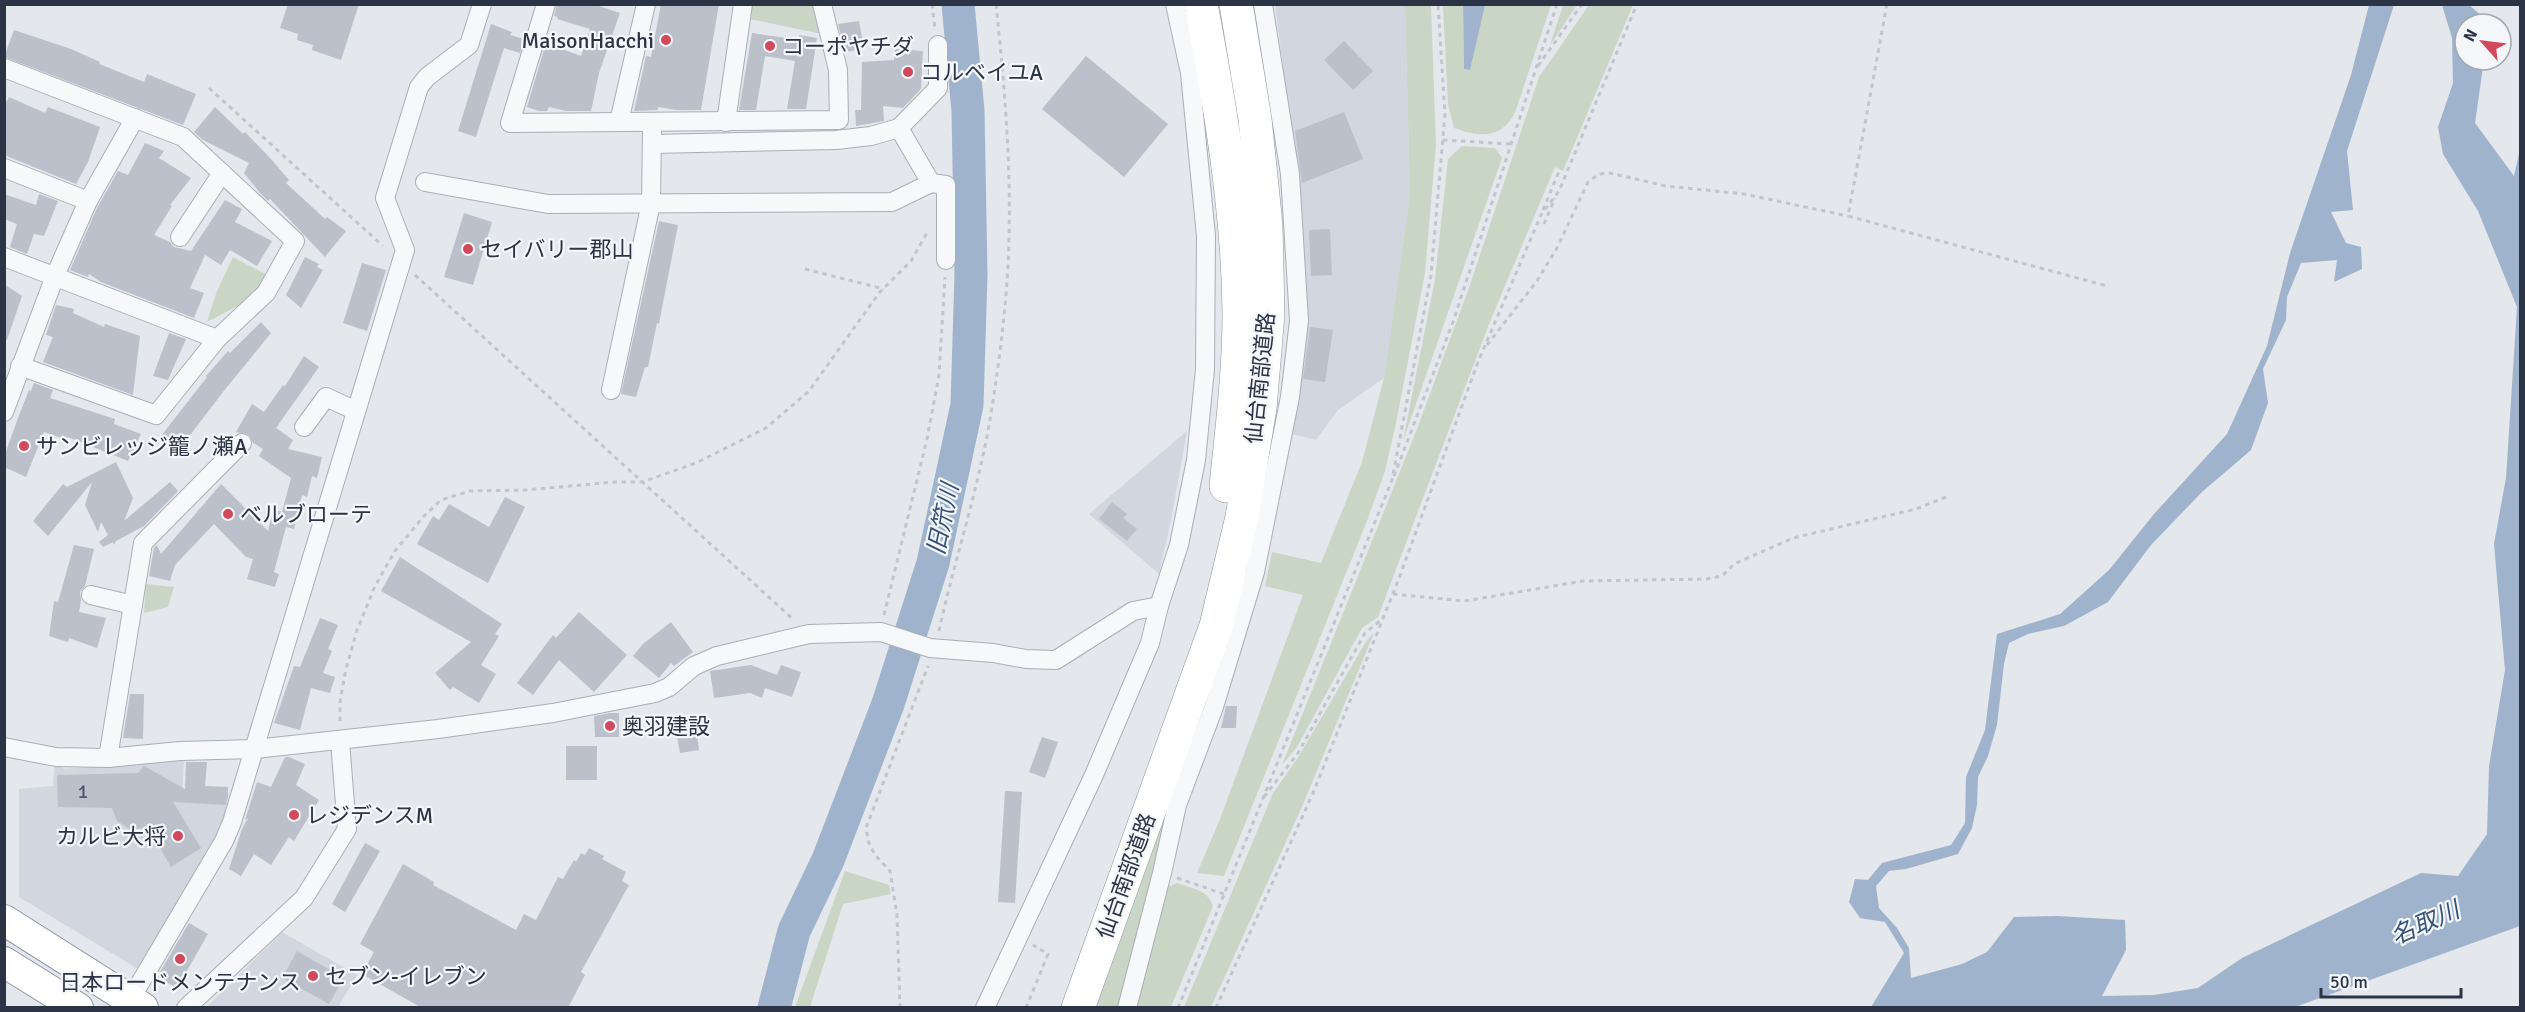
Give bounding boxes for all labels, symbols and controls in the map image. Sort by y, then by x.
north arrow [2453,12,2513,72]
text: N [2459,26,2482,45]
place label: MaisonHacchi [522,27,654,54]
marker: MaisonHacchi [659,33,673,47]
place label: コーポヤチダ [782,33,914,60]
marker: コーポヤチダ [763,39,777,53]
place label: コルベイユA [920,59,1044,86]
marker: コルベイユA [901,65,915,79]
place label: セイバリー郡山 [480,236,634,263]
marker: セイバリー郡山 [461,242,475,256]
street label: 仙台南部道路 [1240,311,1280,445]
place label: サンビレッジ籠ノ瀬A [36,433,248,460]
marker: サンビレッジ籠ノ瀬A [17,439,31,453]
water label: 旧笊川 [921,478,966,557]
place label: ベルブローテ [240,501,372,528]
marker: ベルブローテ [221,507,235,521]
place label: 奥羽建設 [622,713,710,740]
marker: 奥羽建設 [603,719,617,733]
house number: 1 [78,779,88,804]
place label: レジデンスM [306,802,433,829]
marker: レジデンスM [287,808,301,822]
street label: 仙台南部道路 [1091,809,1161,943]
place label: カルビ大将 [56,823,166,850]
marker: カルビ大将 [171,829,185,843]
water label: 名取川 [2386,893,2467,951]
marker: 日本ロードメンテナンス [173,952,187,966]
scale bar [2321,961,2460,999]
place label: セブン-イレブン [325,963,487,990]
place label: 日本ロードメンテナンス [59,969,301,996]
marker: セブン-イレブン [306,969,320,983]
text: 50 m [2330,971,2368,993]

